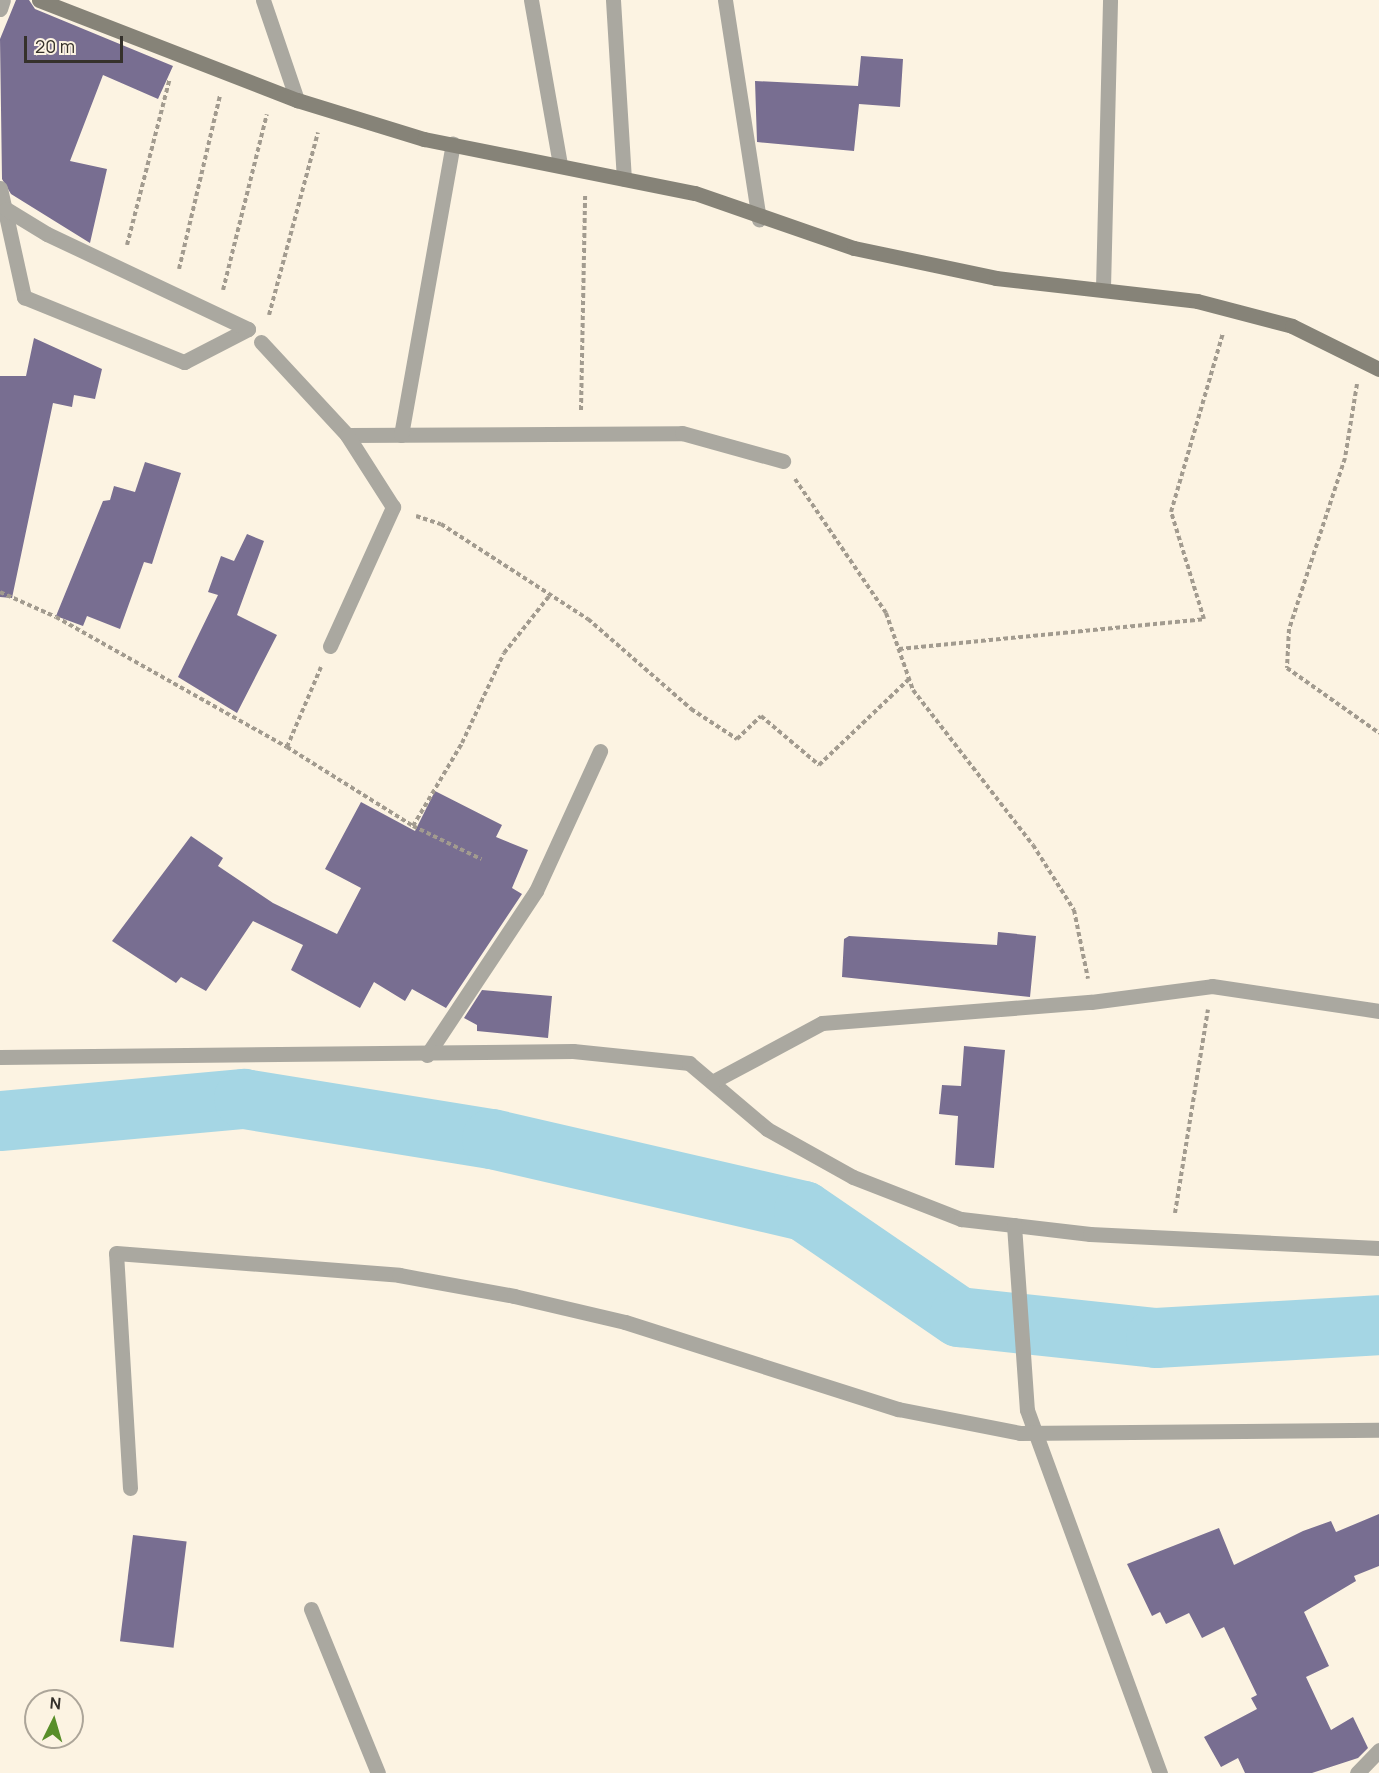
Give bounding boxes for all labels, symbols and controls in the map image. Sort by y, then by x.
scale bar [27,24,126,62]
text: 20 m [35,34,75,58]
north arrow [24,1689,84,1749]
text: N [49,1692,62,1715]

